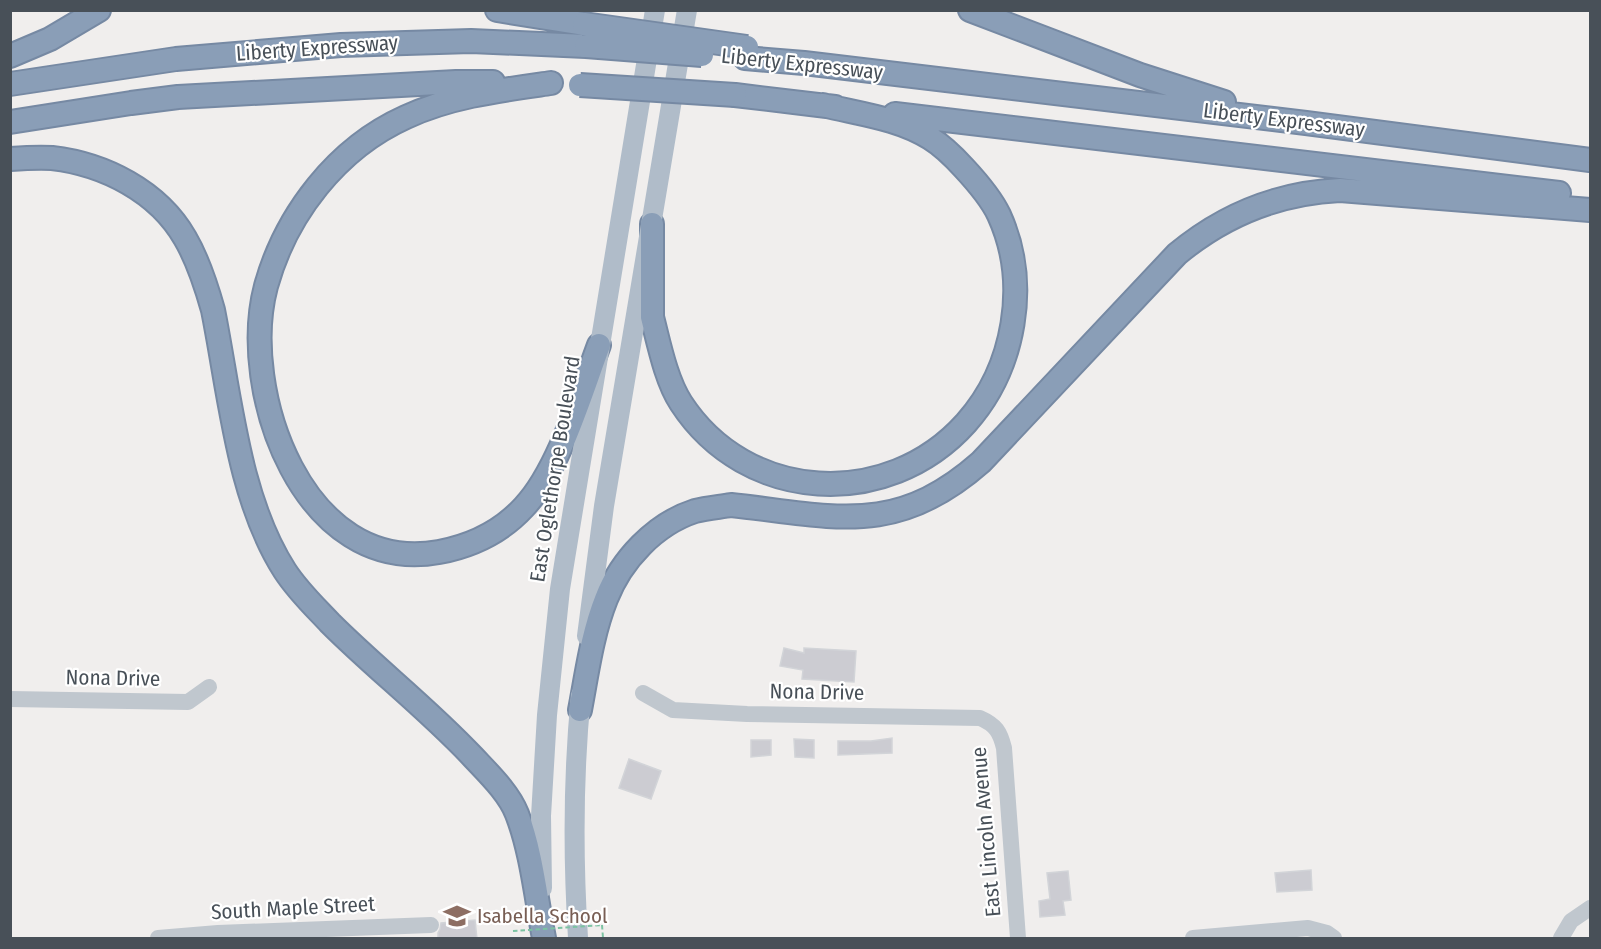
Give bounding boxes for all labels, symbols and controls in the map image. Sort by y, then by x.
street label: Liberty Expressway [235,29,399,67]
street label: Liberty Expressway [720,43,885,85]
street label: Liberty Expressway [1202,97,1367,143]
street label: East Oglethorpe Boulevard [524,354,586,584]
street label: Nona Drive [66,664,160,692]
street label: Nona Drive [770,678,864,706]
street label: East Lincoln Avenue [966,746,1006,918]
street label: South Maple Street [210,891,376,925]
school or university icon: Isabella School [442,901,472,931]
place label: Isabella School [477,903,608,929]

